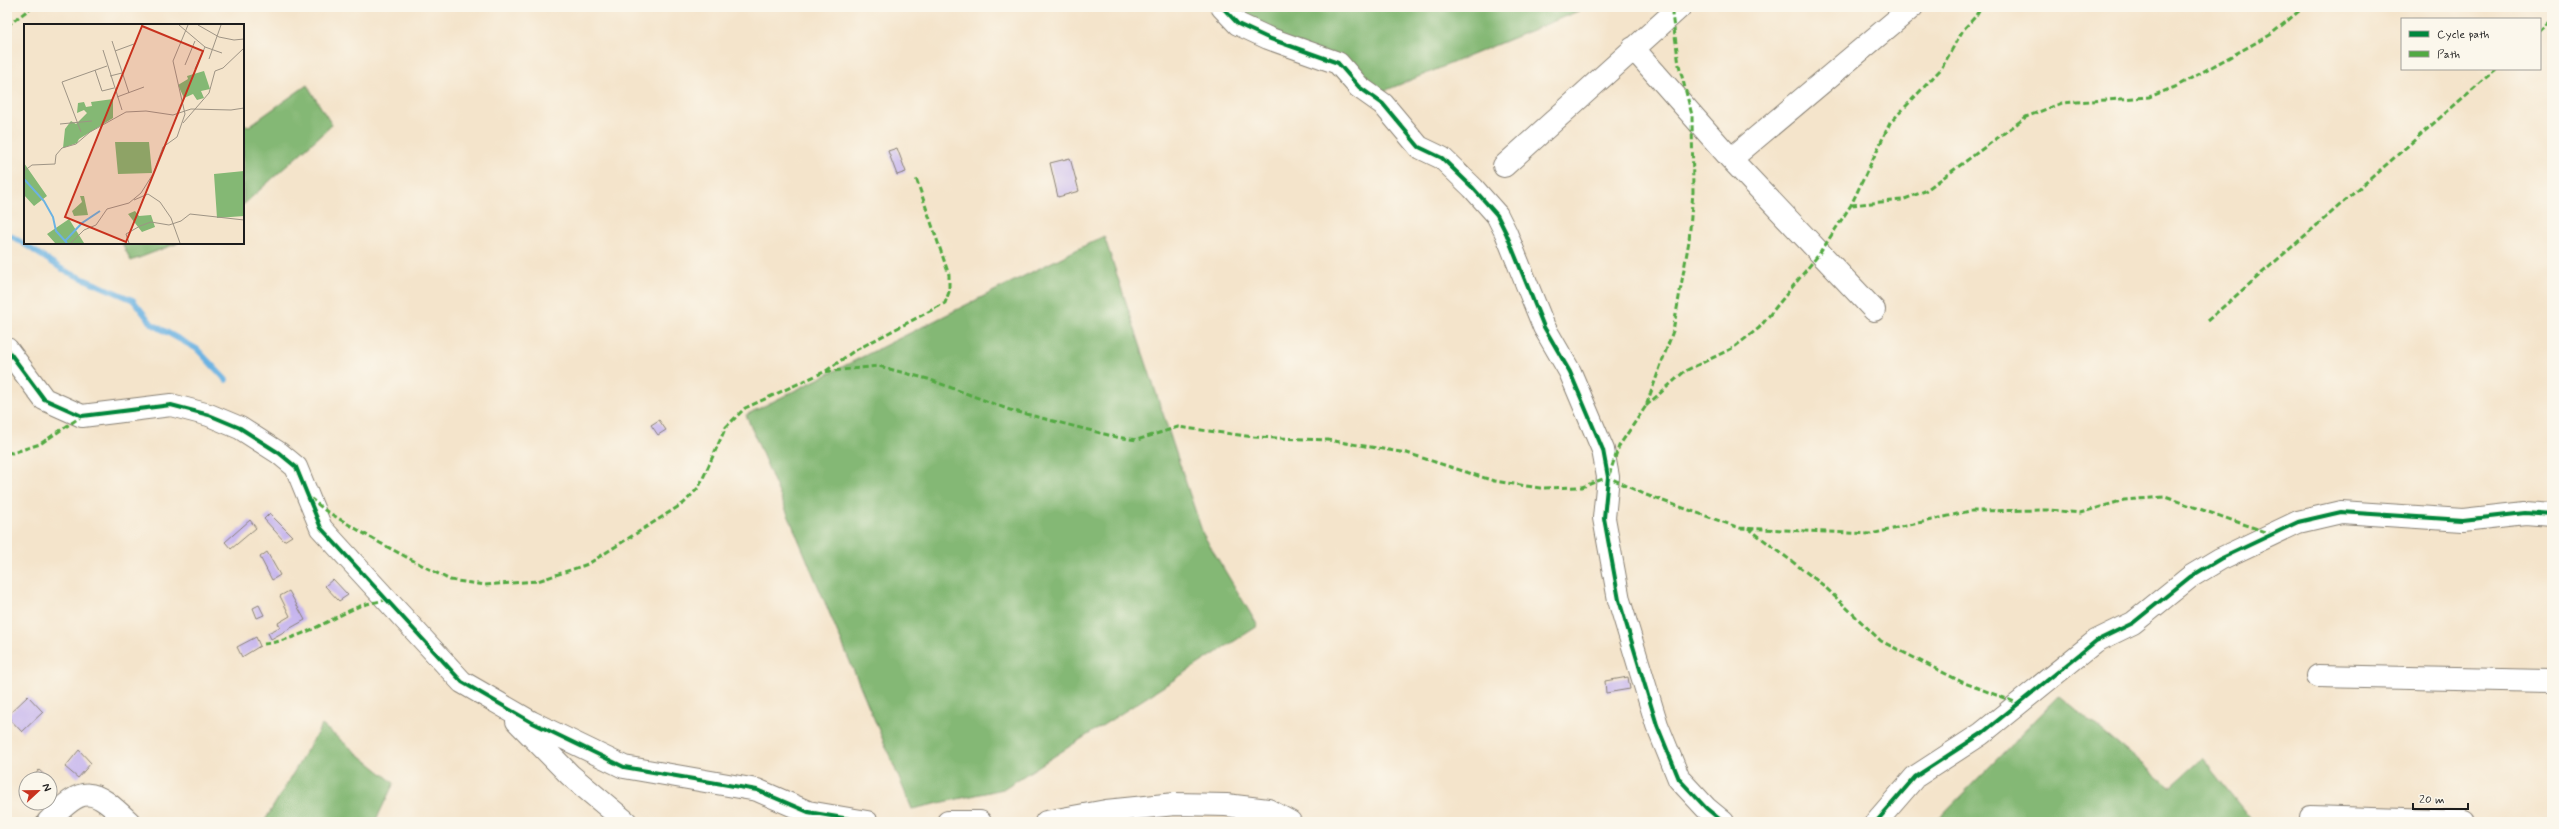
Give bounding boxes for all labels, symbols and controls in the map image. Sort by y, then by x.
legend [2401,18,2541,70]
inset map [24,24,244,244]
text: Cycle path [2437,27,2489,43]
text: Path [2437,47,2460,63]
north arrow [18,771,58,811]
text: N [38,782,54,794]
scale bar [2413,785,2468,811]
text: 20 m [2419,792,2445,808]

